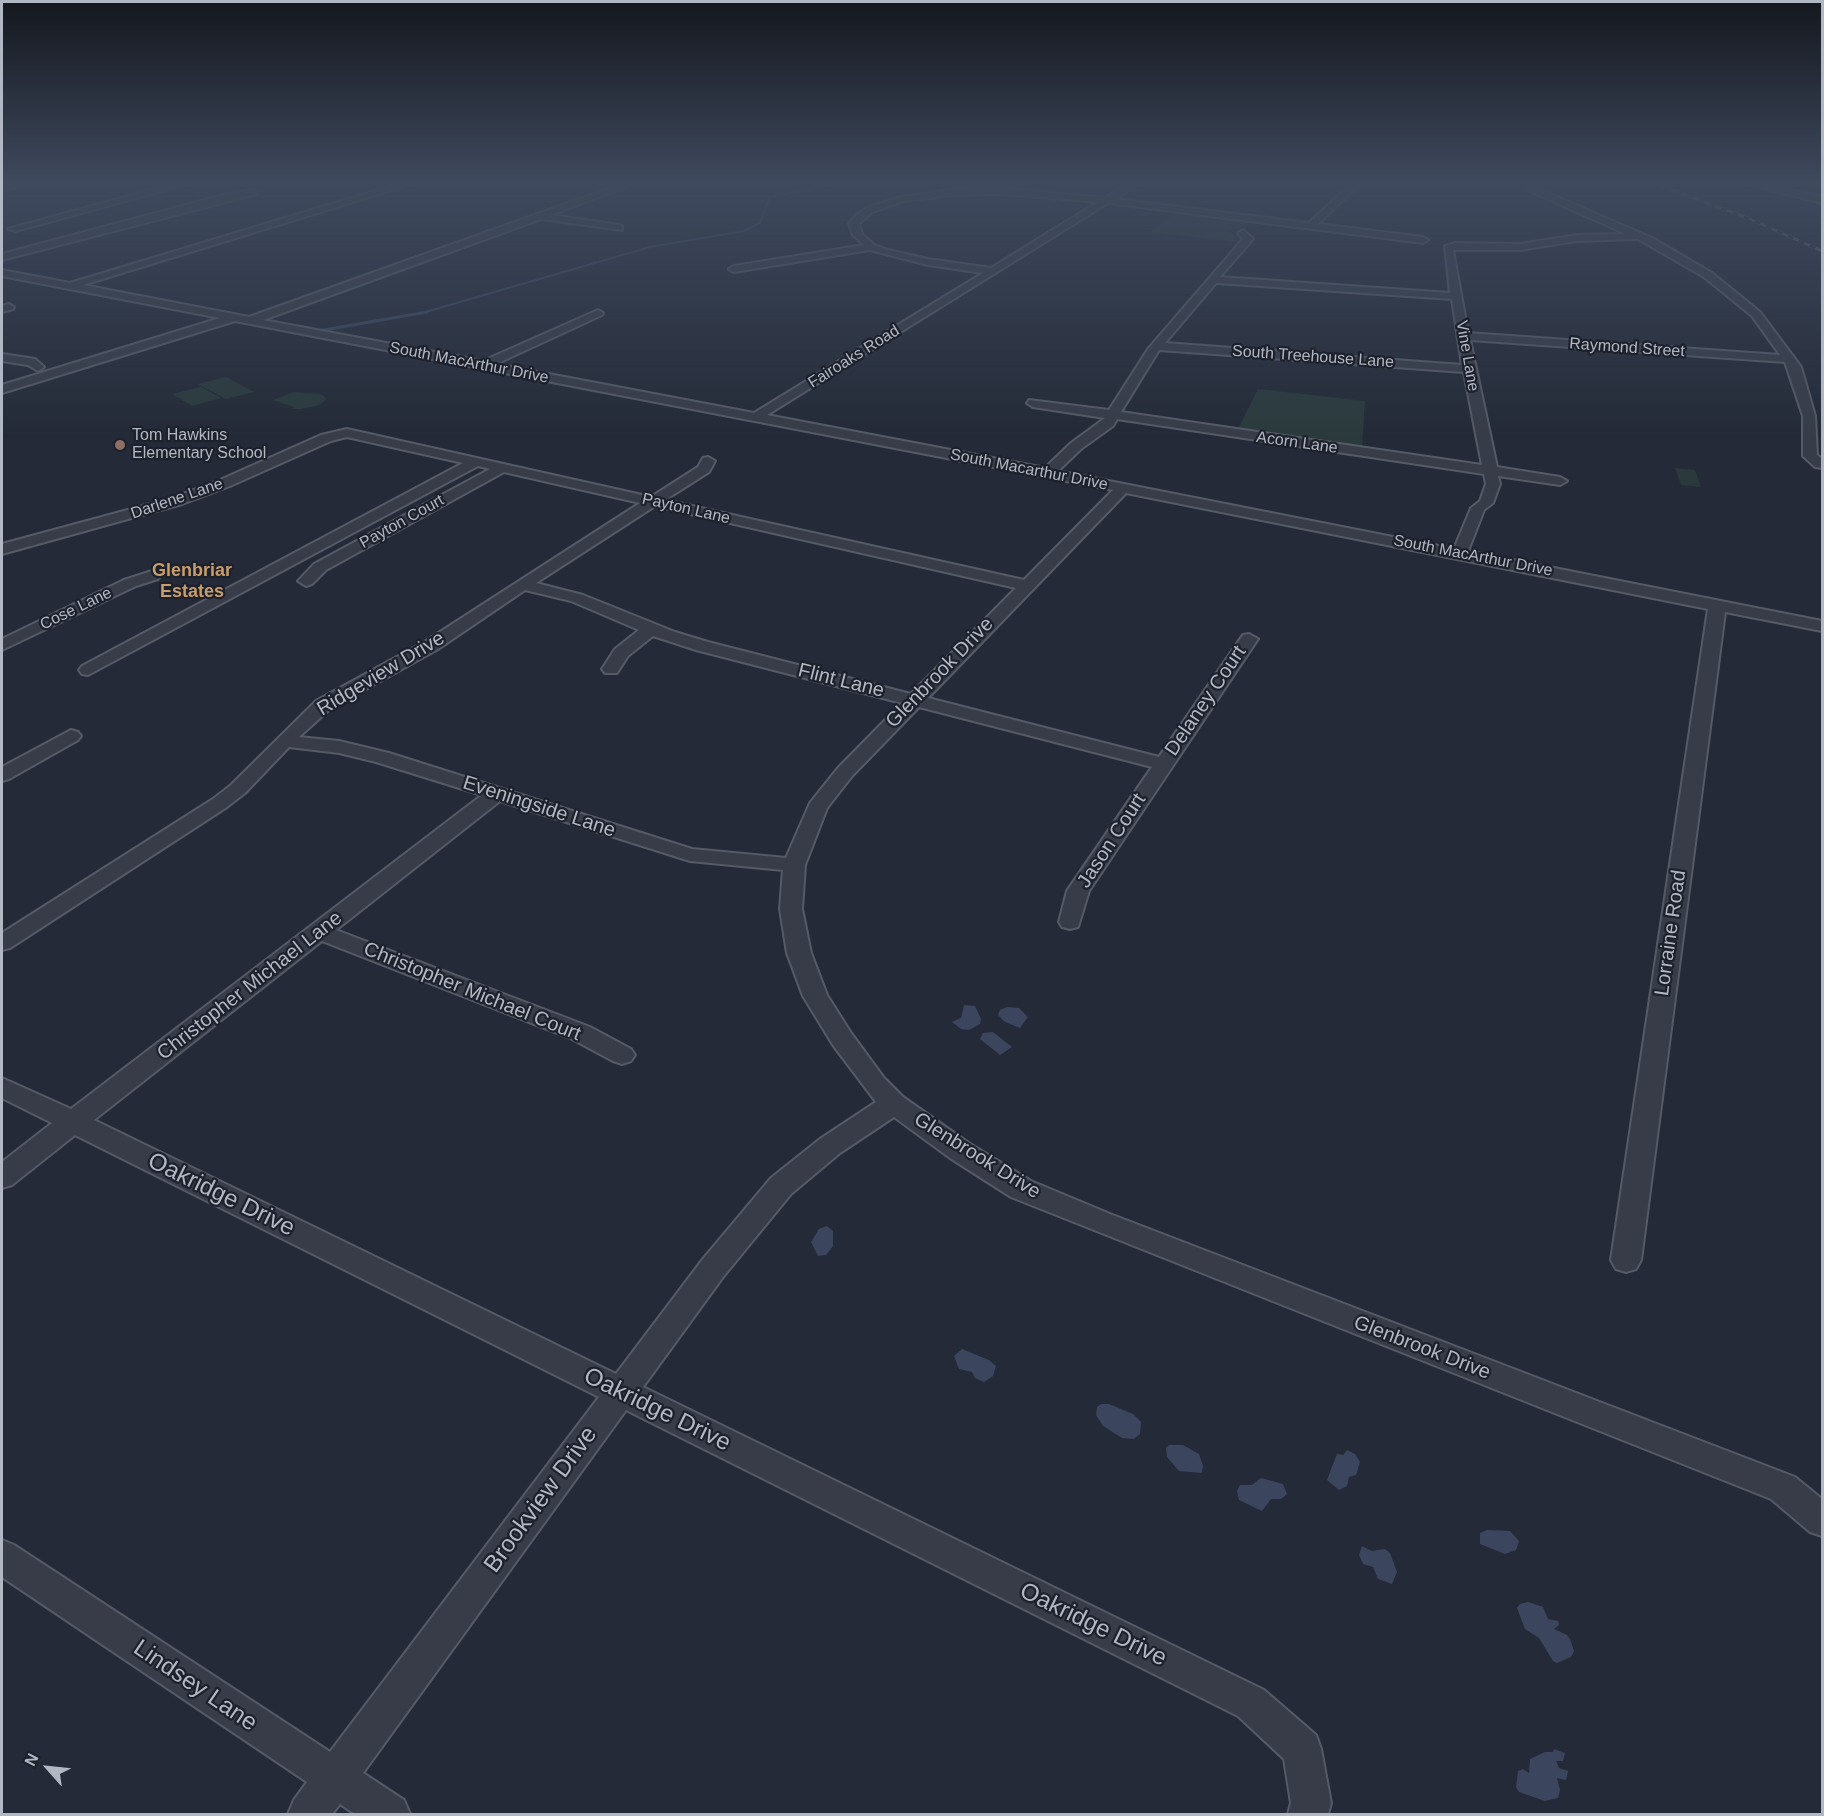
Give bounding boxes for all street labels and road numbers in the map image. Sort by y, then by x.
street label: Vine Lane [1451,319,1483,393]
street label: Fairoaks Road [805,321,903,393]
street label: Raymond Street [1569,334,1685,362]
street label: South MacArthur Drive [388,338,550,388]
street label: South Treehouse Lane [1231,342,1395,372]
street label: Acorn Lane [1255,428,1339,458]
street label: South Macarthur Drive [949,445,1109,495]
street label: Darlene Lane [128,474,226,524]
street label: Payton Lane [640,490,732,528]
street label: Payton Court [357,491,447,553]
street label: South MacArthur Drive [1392,531,1554,581]
street label: Cose Lane [37,583,115,635]
street label: Glenbrook Drive [881,613,999,733]
street label: Ridgeview Drive [313,627,449,721]
street label: Delaney Court [1160,641,1252,761]
street label: Flint Lane [795,659,887,703]
street label: Eveningside Lane [460,771,618,843]
street label: Jason Court [1073,789,1151,893]
street label: Lorraine Road [1650,869,1692,997]
street label: Christopher Michael Lane [153,906,347,1066]
street label: Christopher Michael Court [360,937,584,1047]
street label: Glenbrook Drive [909,1108,1045,1204]
street label: Oakridge Drive [143,1147,299,1243]
street label: Glenbrook Drive [1350,1311,1494,1385]
street label: Oakridge Drive [579,1362,735,1458]
street label: Brookview Drive [478,1421,604,1579]
street label: Oakridge Drive [1015,1577,1171,1673]
street label: Lindsey Lane [128,1634,262,1738]

